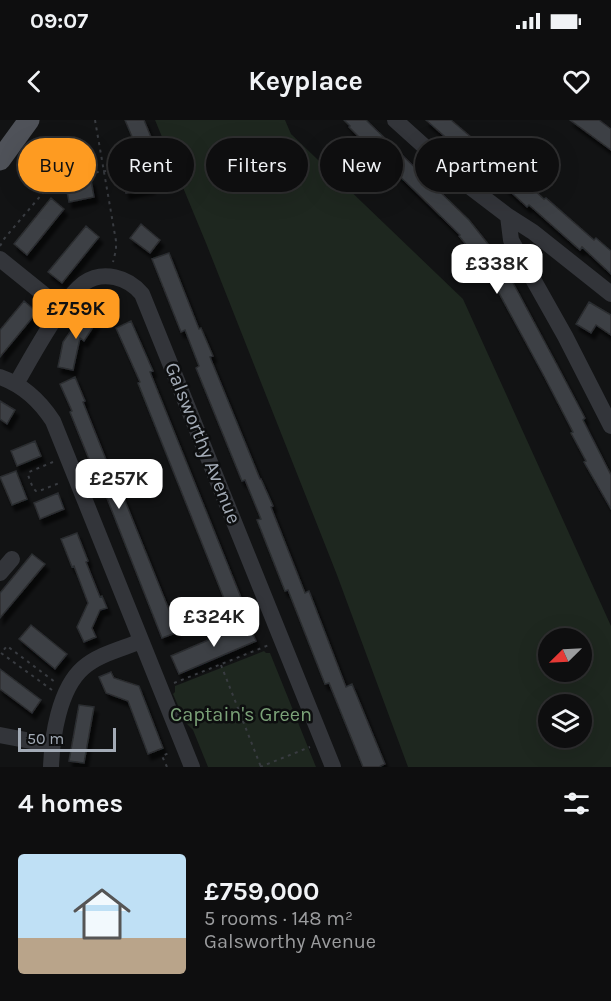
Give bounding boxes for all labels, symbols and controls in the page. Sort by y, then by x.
text: 09:07 [30,8,88,34]
icon: back [18,65,51,98]
text: Keyplace [248,65,363,97]
icon: heart [560,65,593,98]
chip: Buy [18,138,96,192]
chip: Rent [108,138,194,192]
chip: Filters [206,138,308,192]
chip: New [320,138,403,192]
chip: Apartment [415,138,559,192]
pin: £338K [455,244,539,295]
text: £338K [466,252,528,275]
pin: £759K [34,289,118,340]
text: £759K [47,297,105,320]
street label: Galsworthy Avenue [160,359,246,527]
pin: £257K [77,459,161,510]
text: £257K [90,467,148,490]
pin: £324K [172,597,256,648]
text: £324K [183,605,245,628]
north arrow [538,628,592,682]
map controls [538,628,592,748]
button: layers [538,694,592,748]
park label: Captain's Green [170,703,312,726]
scale bar [18,725,116,752]
text: 50 m [27,729,64,748]
icon: filters [560,787,593,820]
text: 4 homes [18,788,123,819]
text: £759,000 [204,876,319,907]
icon: home [66,878,138,950]
text: 5 rooms · 148 m² [204,907,353,930]
text: Galsworthy Avenue [204,930,376,953]

